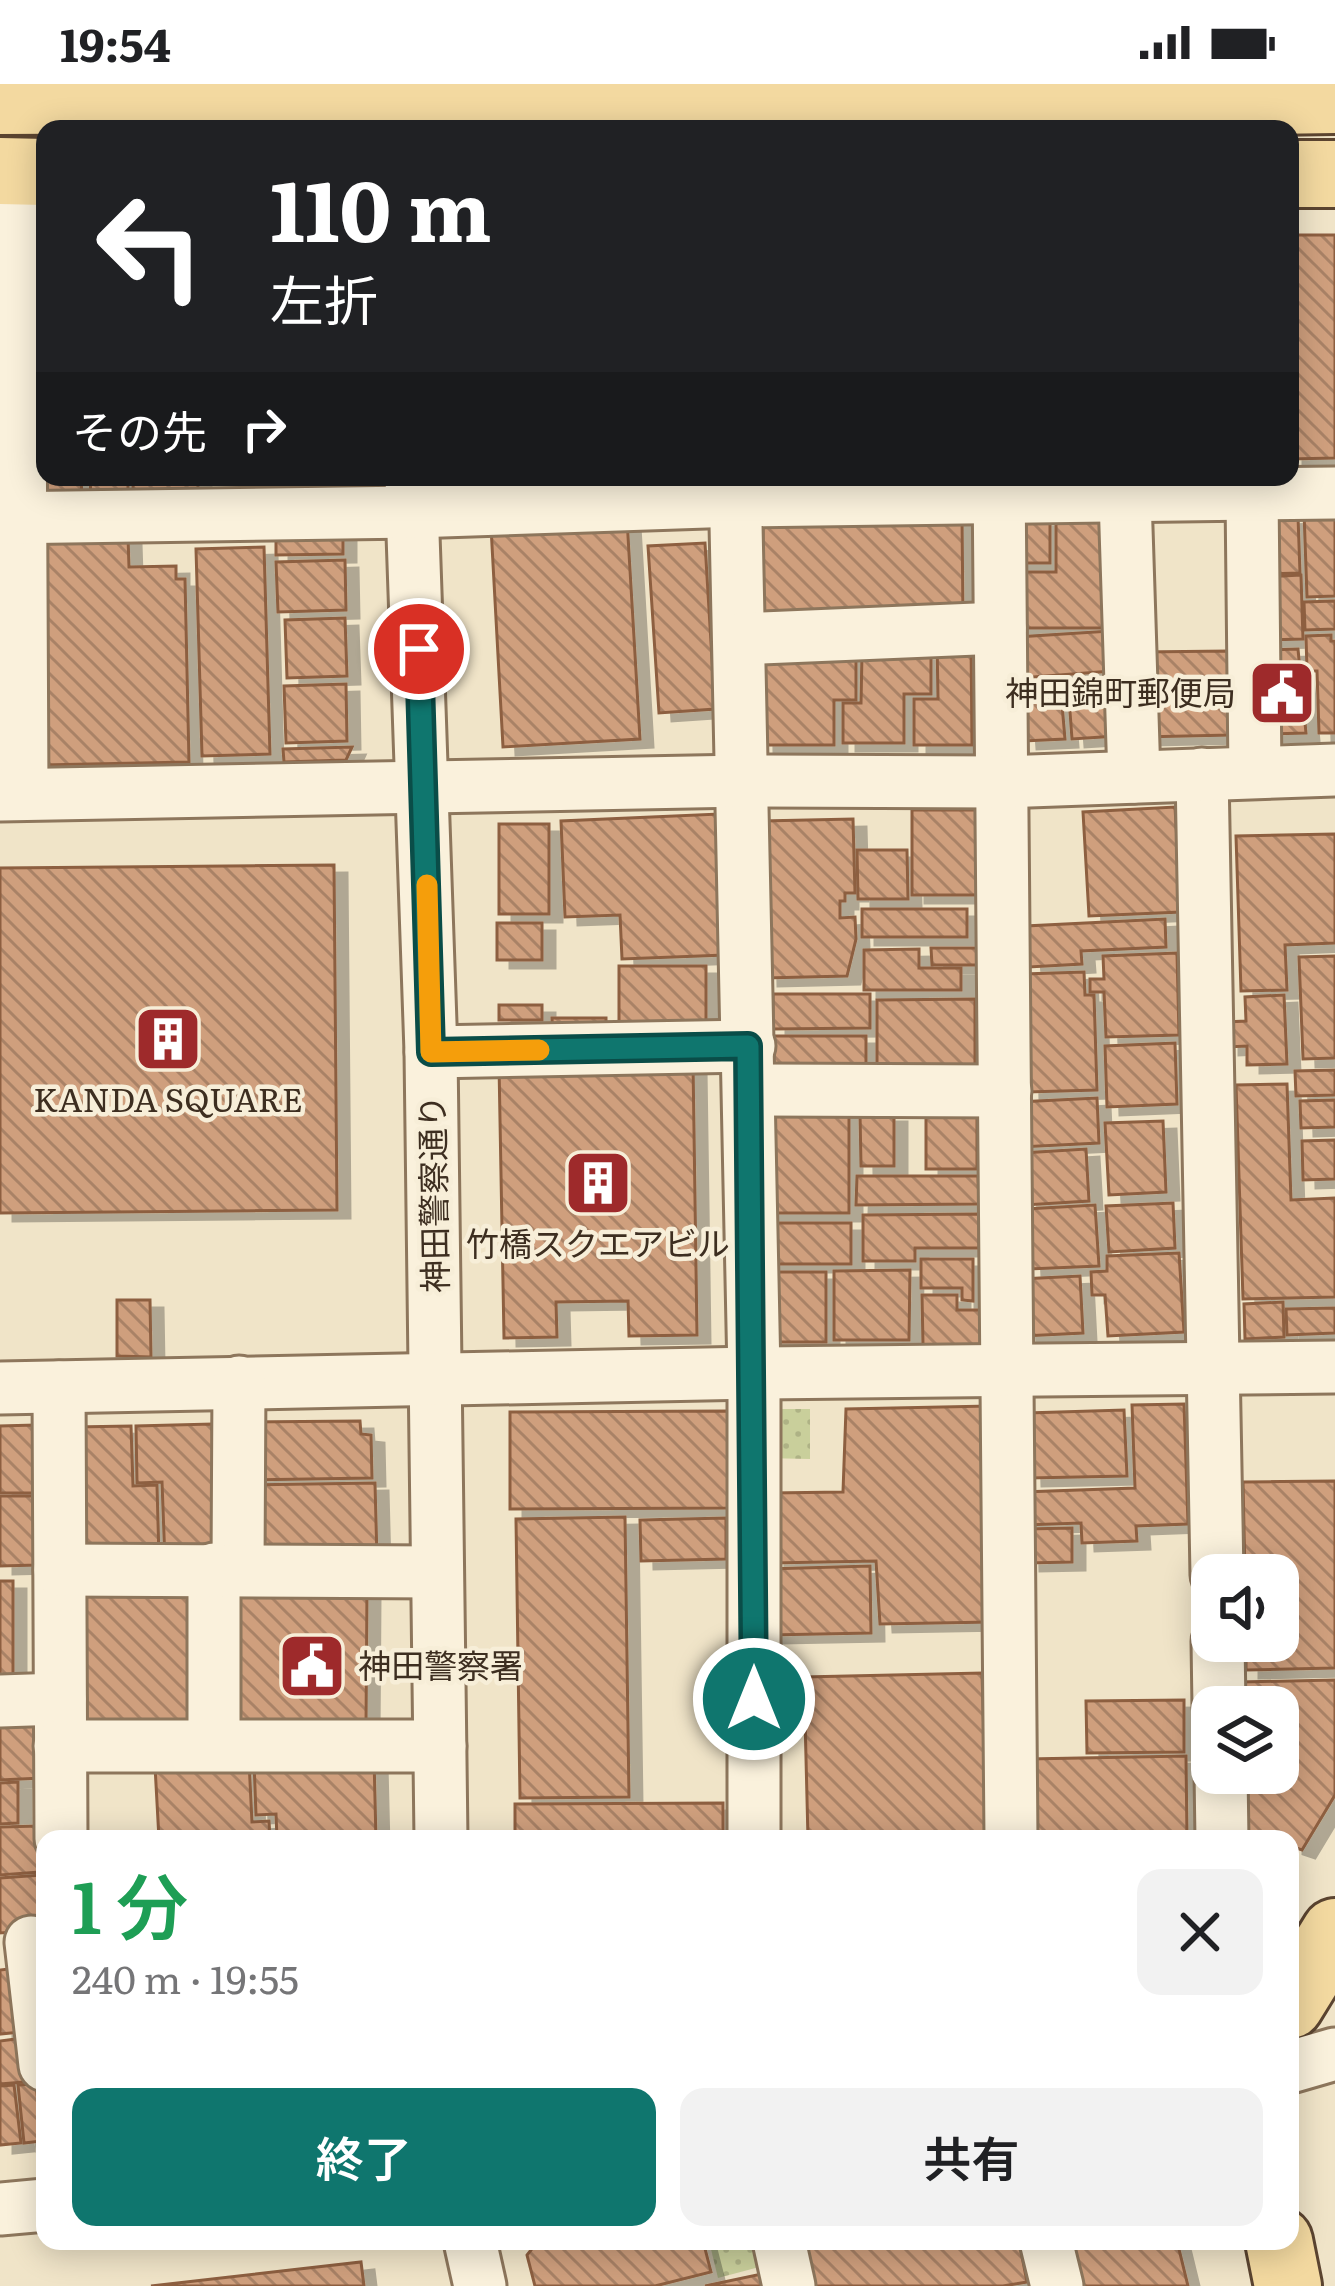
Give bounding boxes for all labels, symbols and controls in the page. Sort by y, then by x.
text: 19:54 [60,9,171,76]
text: 110 m [270,143,492,268]
icon: left [72,168,228,324]
text: 左折 [270,257,378,338]
text: その先 [72,396,207,463]
icon: right [231,396,297,462]
pin [368,598,470,700]
icon: arrive [386,616,452,682]
public building icon: 神田錦町郵便局 [1247,658,1317,728]
place label: 神田錦町郵便局 [1005,666,1236,715]
building icon: KANDA SQUARE [133,1004,203,1074]
place label: KANDA SQUARE [33,1073,303,1122]
street label: 神田警察通り [405,1095,458,1293]
building icon: 竹橋スクエアビル [563,1148,633,1218]
place label: 竹橋スクエアビル [466,1217,730,1266]
map controls [1191,1554,1299,1794]
button: sound [1191,1554,1299,1662]
public building icon: 神田警察署 [277,1631,347,1701]
position arrow [691,1636,817,1762]
place label: 神田警察署 [358,1639,523,1688]
button: layers [1191,1686,1299,1794]
text: 1 分 [72,1849,188,1956]
button: close [1137,1869,1263,1995]
text: 240 m · 19:55 [72,1948,299,2006]
button: 終了 [72,2088,656,2226]
button: 共有 [680,2088,1263,2226]

